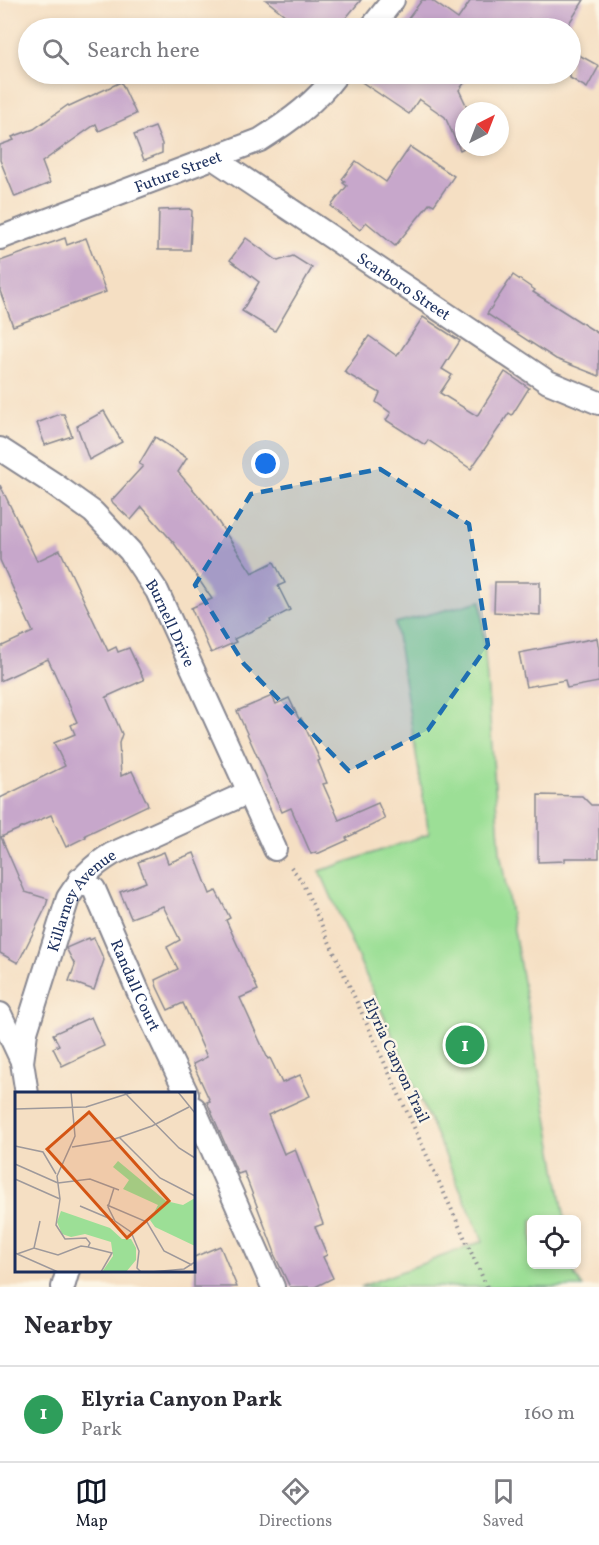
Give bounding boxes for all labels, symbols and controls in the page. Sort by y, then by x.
search box [18,18,581,84]
icon: search [39,35,72,68]
text: Search here [87,36,200,67]
north arrow [455,102,509,156]
street label: Future Street [132,146,226,199]
street label: Scarboro Street [352,248,455,327]
your location [251,449,280,478]
street label: Burnell Drive [139,575,199,671]
street label: Killarney Avenue [43,845,121,955]
street label: Randall Court [104,936,165,1036]
street label: Elyria Canyon Trail [357,995,434,1127]
pin: 1 [446,1022,484,1068]
inset map [15,1092,195,1272]
map controls [527,1215,581,1269]
button: locate [527,1215,581,1269]
text: Nearby [24,1308,113,1344]
text: Elyria Canyon Park [81,1385,282,1416]
text: 1 [39,1400,48,1428]
text: 160 m [523,1400,575,1428]
text: Park [81,1416,122,1444]
tab: Map [75,1475,108,1533]
tab: Directions [259,1475,332,1533]
tab: Saved [483,1475,524,1533]

